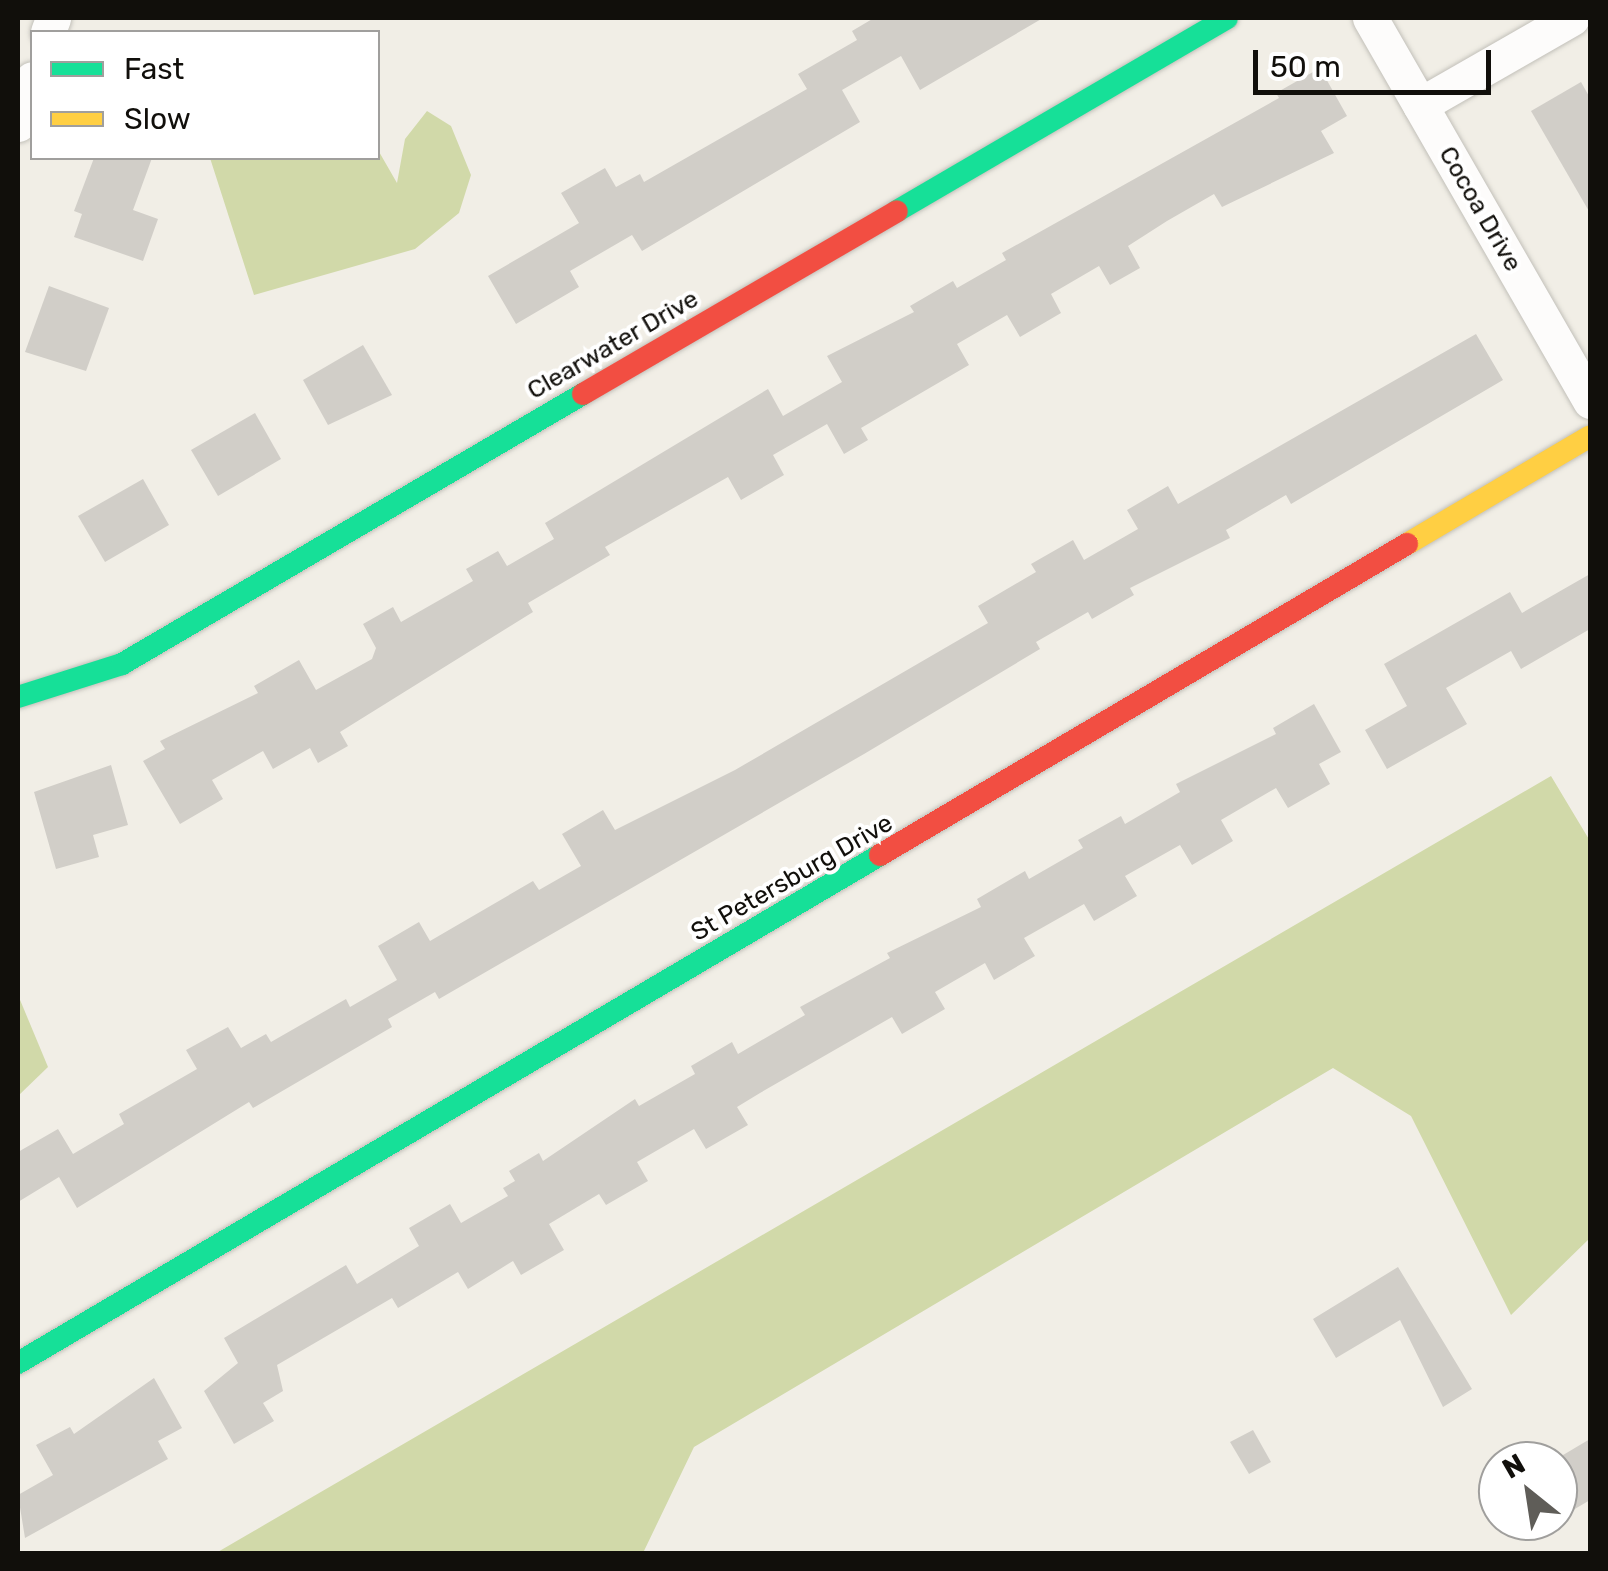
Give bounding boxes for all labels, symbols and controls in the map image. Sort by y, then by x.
legend [30,30,380,160]
scale bar [1258,30,1496,92]
text: 50 m [1270,49,1341,85]
text: Fast [124,51,184,87]
text: Slow [124,101,191,137]
street label: Cocoa Drive [1432,141,1528,277]
street label: Clearwater Drive [522,284,704,406]
street label: St Petersburg Drive [686,808,898,948]
north arrow [1478,1441,1578,1541]
text: N [1497,1447,1531,1486]

